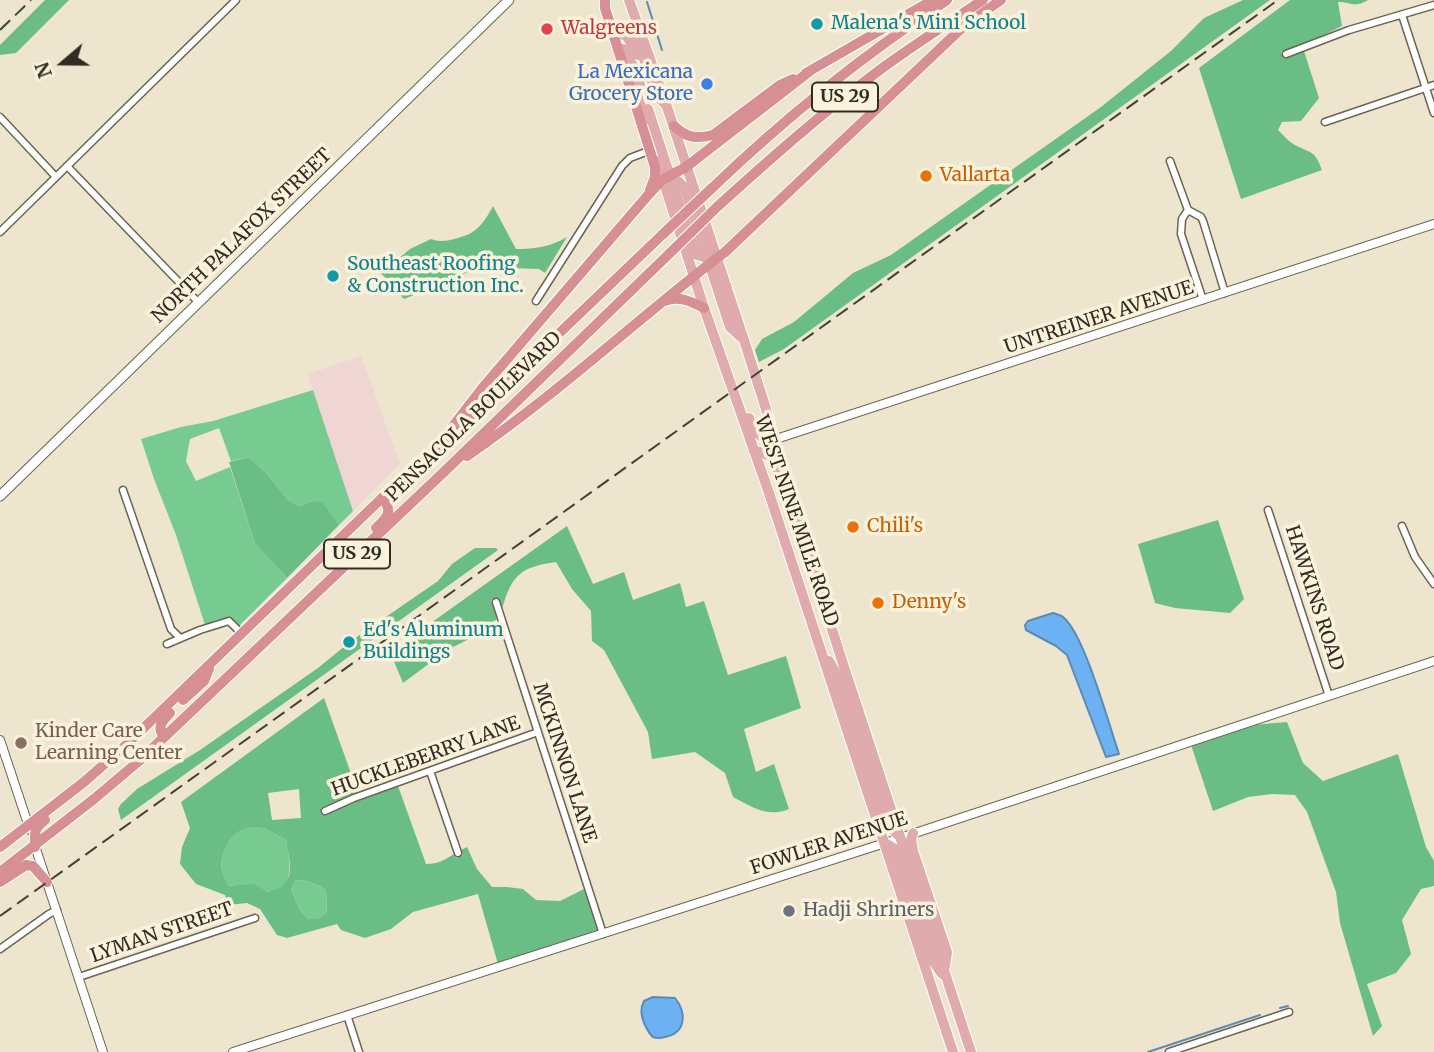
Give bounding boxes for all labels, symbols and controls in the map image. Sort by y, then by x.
place label: Malena's Mini School [831,13,1026,35]
marker: Malena's Mini School [809,16,825,32]
place label: Walgreens [561,18,657,40]
marker: Walgreens [539,21,555,37]
north arrow [28,28,98,98]
text: N [29,59,57,81]
place label: La Mexicana Grocery Store [569,62,693,106]
marker: La Mexicana Grocery Store [699,76,715,92]
road number: US 29 [812,82,878,112]
street label: NORTH PALAFOX STREET [147,144,337,328]
place label: Vallarta [940,165,1010,187]
marker: Vallarta [918,168,934,184]
place label: Southeast Roofing & Construction Inc. [347,254,524,298]
marker: Southeast Roofing & Construction Inc. [325,268,341,284]
street label: UNTREINER AVENUE [1002,277,1196,359]
street label: PENSACOLA BOULEVARD [382,327,566,507]
street label: WEST NINE MILE ROAD [749,413,843,629]
place label: Chili's [867,516,923,538]
marker: Chili's [845,519,861,535]
street label: HAWKINS ROAD [1280,523,1348,673]
road number: US 29 [324,540,390,568]
place label: Denny's [892,592,966,614]
marker: Denny's [870,595,886,611]
place label: Ed's Aluminum Buildings [363,620,504,664]
marker: Ed's Aluminum Buildings [341,634,357,650]
street label: MCKINNON LANE [527,680,601,846]
street label: HUCKLEBERRY LANE [329,712,523,802]
place label: Kinder Care Learning Center [35,721,183,765]
marker: Kinder Care Learning Center [13,735,29,751]
street label: FOWLER AVENUE [748,808,910,880]
street label: LYMAN STREET [88,898,236,968]
place label: Hadji Shriners [803,900,934,922]
marker: Hadji Shriners [781,903,797,919]

